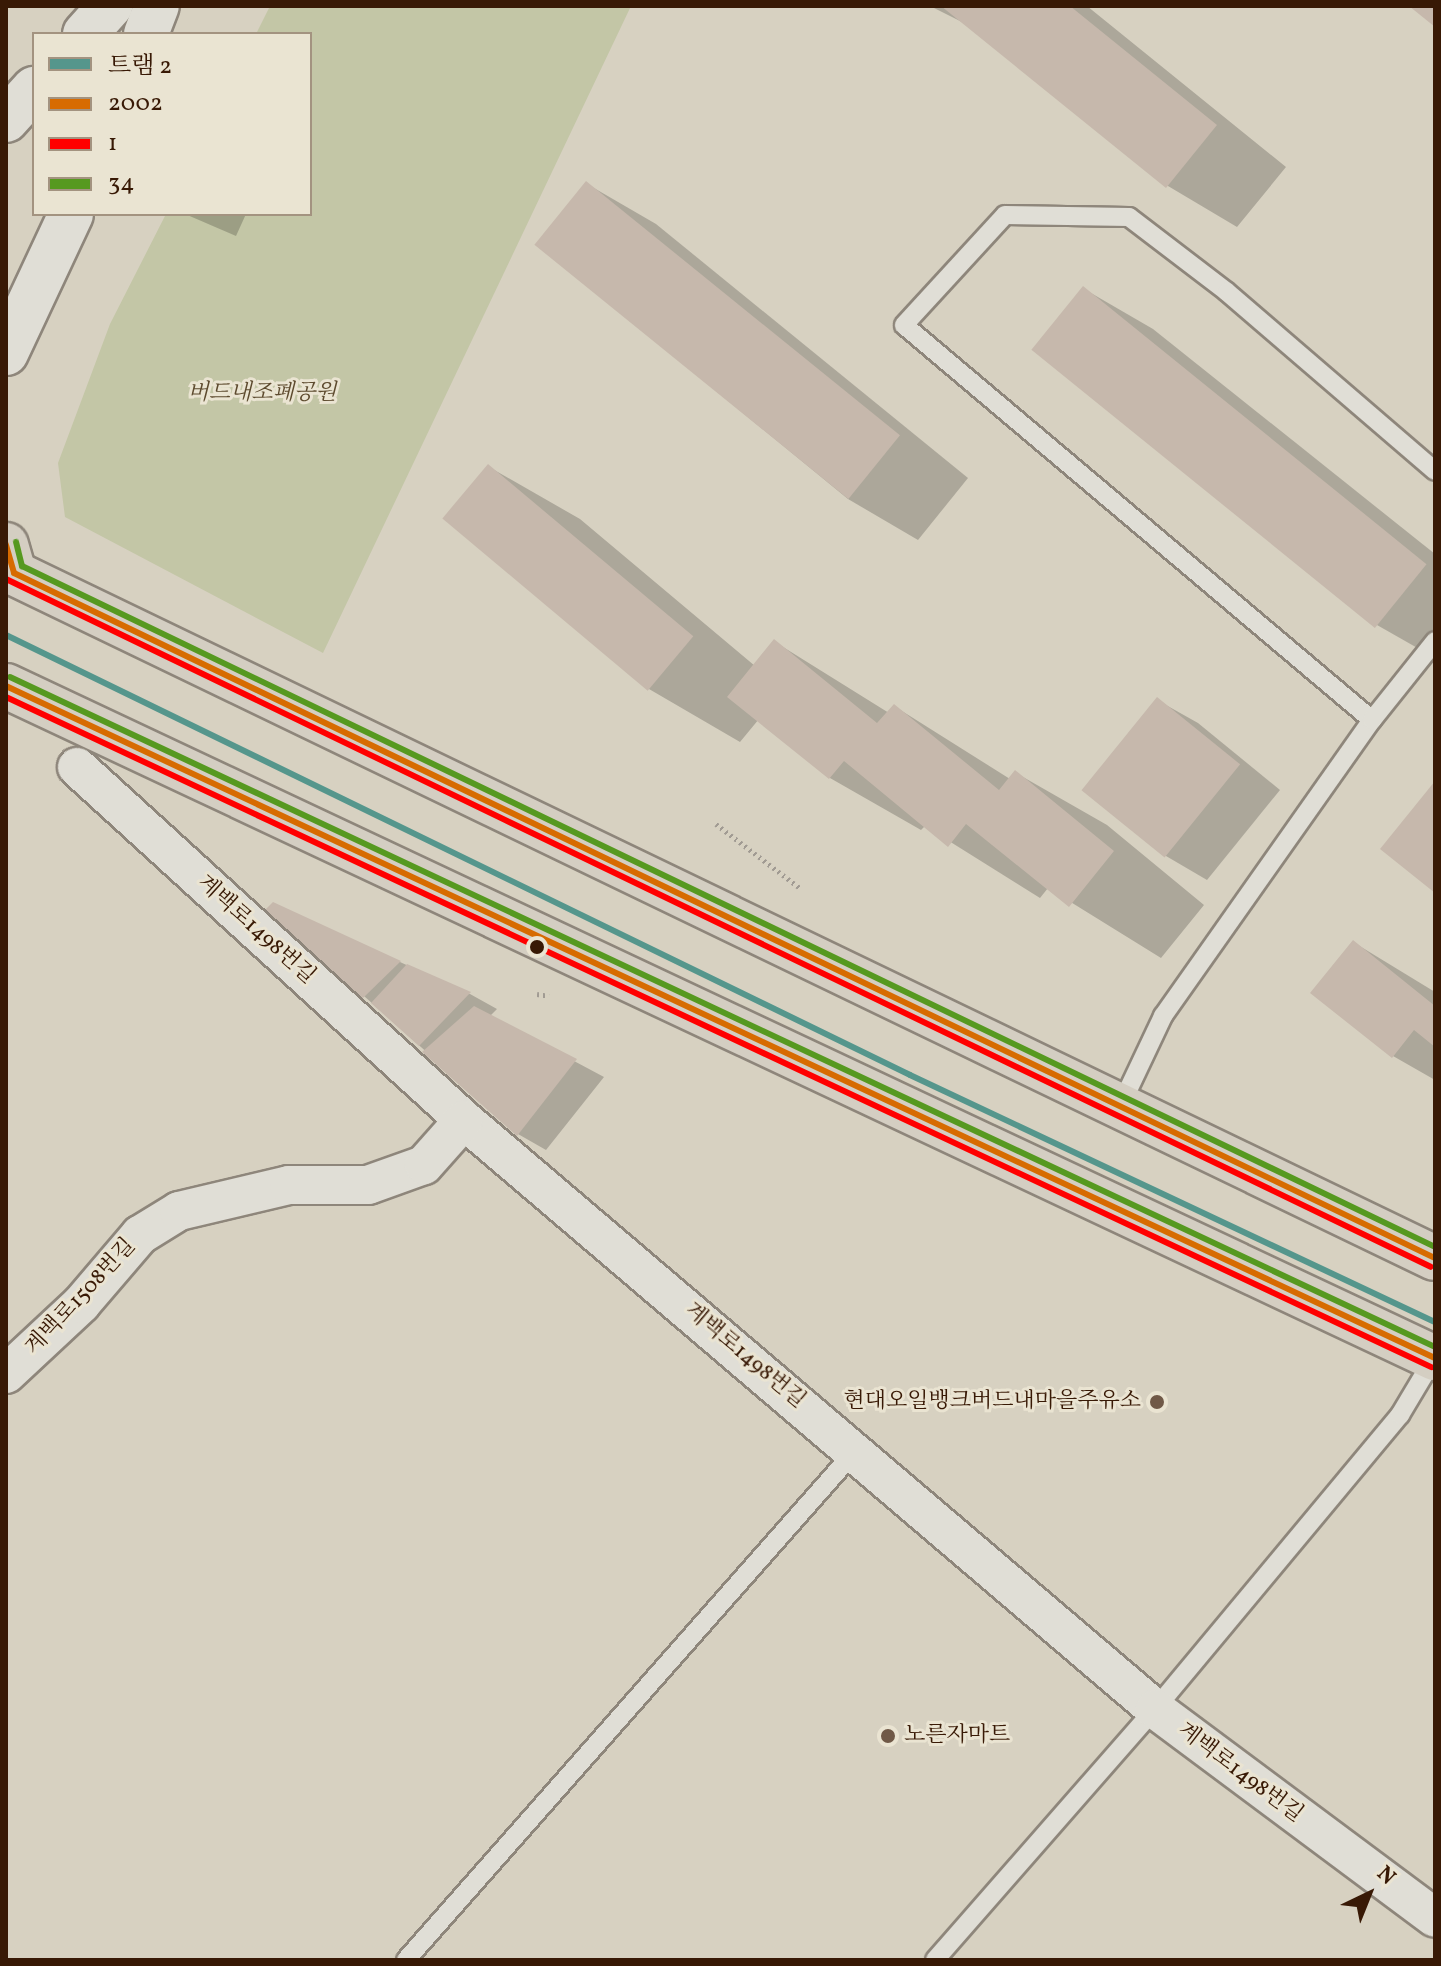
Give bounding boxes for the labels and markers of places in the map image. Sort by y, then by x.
unlabelled marker [529,939,545,955]
place label: 현대오일뱅크버드내마을주유소 [843,1389,1141,1415]
marker: 현대오일뱅크버드내마을주유소 [1148,1393,1166,1411]
place label: 노른자마트 [904,1723,1010,1749]
marker: 노른자마트 [879,1727,897,1745]

